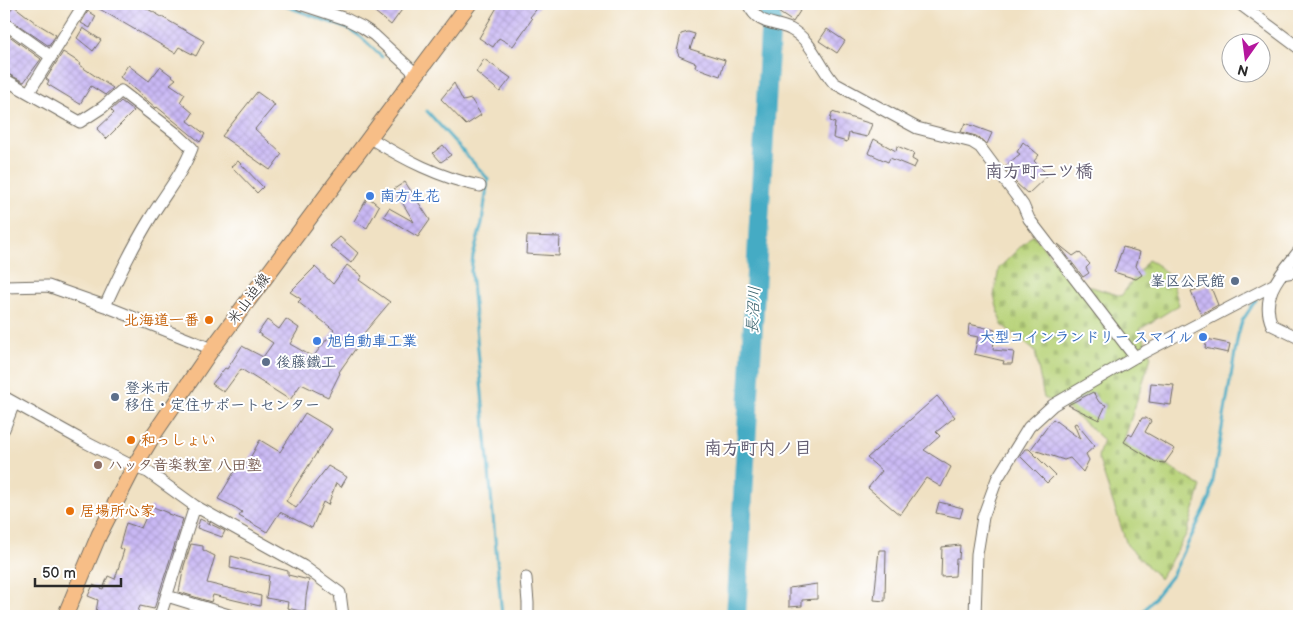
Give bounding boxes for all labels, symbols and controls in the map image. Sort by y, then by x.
north arrow [1220,32,1270,82]
text: N [1236,61,1250,80]
district label: 南方町二ツ橋 [985,161,1093,182]
place label: 南方生花 [380,187,440,206]
marker: 南方生花 [364,190,376,202]
street label: 米山迫線 [223,269,275,329]
place label: 峯区公民館 [1150,272,1225,291]
marker: 峯区公民館 [1229,275,1241,287]
water label: 長沼川 [743,286,765,334]
place label: 北海道一番 [124,311,199,330]
marker: 北海道一番 [203,314,215,326]
place label: 大型コインランドリー スマイル [980,328,1193,347]
marker: 大型コインランドリー スマイル [1197,331,1209,343]
place label: 旭自動車工業 [327,332,417,351]
marker: 旭自動車工業 [311,335,323,347]
place label: 後藤鐵工 [276,353,336,372]
marker: 後藤鐵工 [260,356,272,368]
place label: 登米市 移住・定住サポートセンター [125,379,320,415]
marker: 登米市 移住・定住サポートセンター [109,391,121,403]
place label: 和っしょい [141,431,216,450]
marker: 和っしょい [125,434,137,446]
district label: 南方町内ノ目 [704,438,812,459]
place label: ハッタ音楽教室 八田塾 [108,456,262,475]
marker: ハッタ音楽教室 八田塾 [92,459,104,471]
place label: 居場所心家 [80,502,155,521]
marker: 居場所心家 [64,505,76,517]
scale bar [35,555,121,587]
text: 50 m [42,564,76,583]

